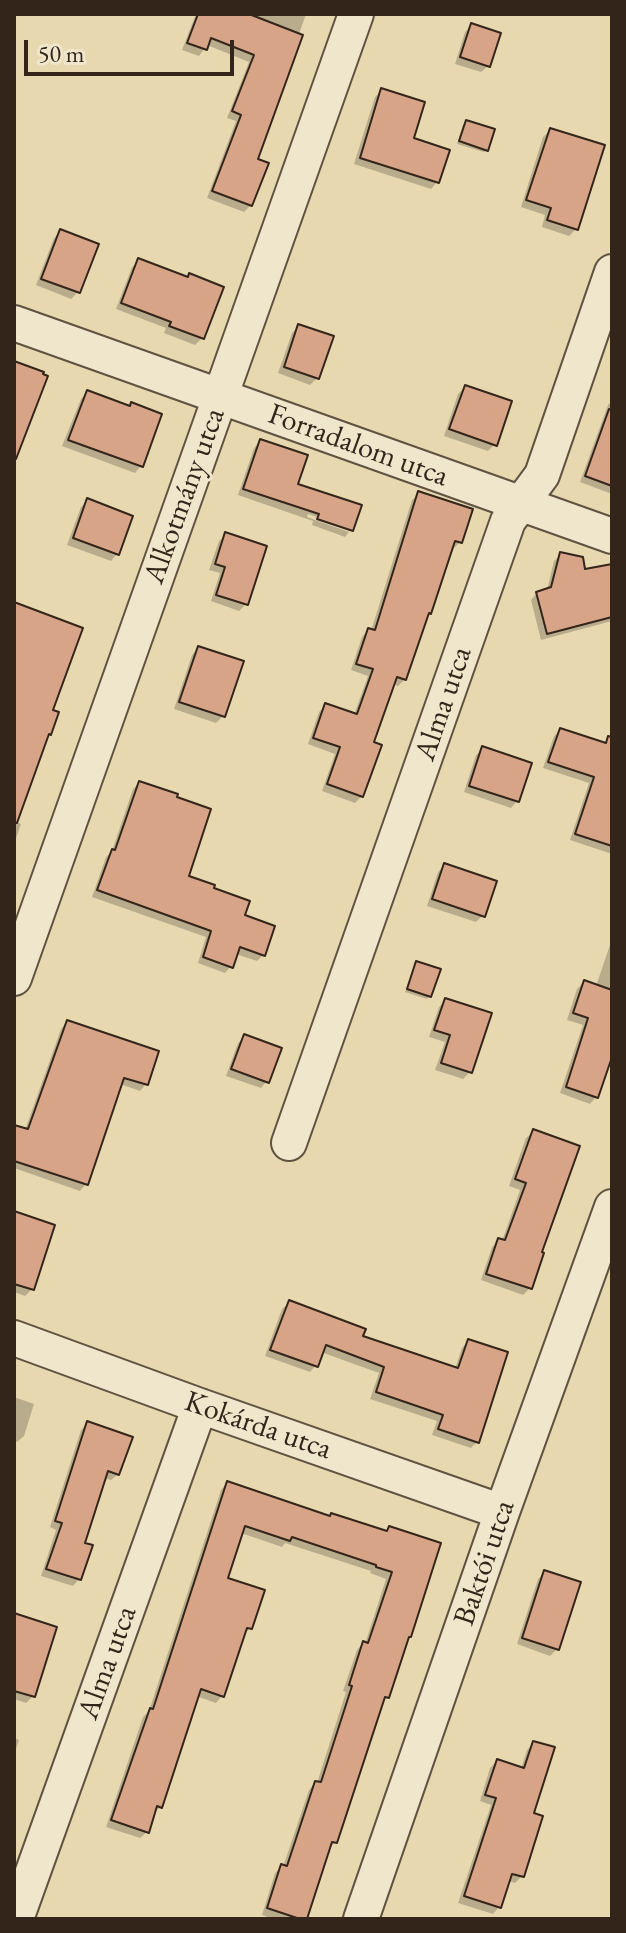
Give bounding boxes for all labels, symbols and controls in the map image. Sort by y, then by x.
scale bar [28,24,238,74]
text: 50 m [38,38,85,69]
street label: Forradalom utca [263,397,453,495]
street label: Alkotmány utca [137,403,233,589]
street label: Alma utca [408,642,480,766]
street label: Kokárda utca [180,1384,336,1468]
street label: Baktói utca [447,1496,523,1630]
street label: Alma utca [71,1601,145,1725]

